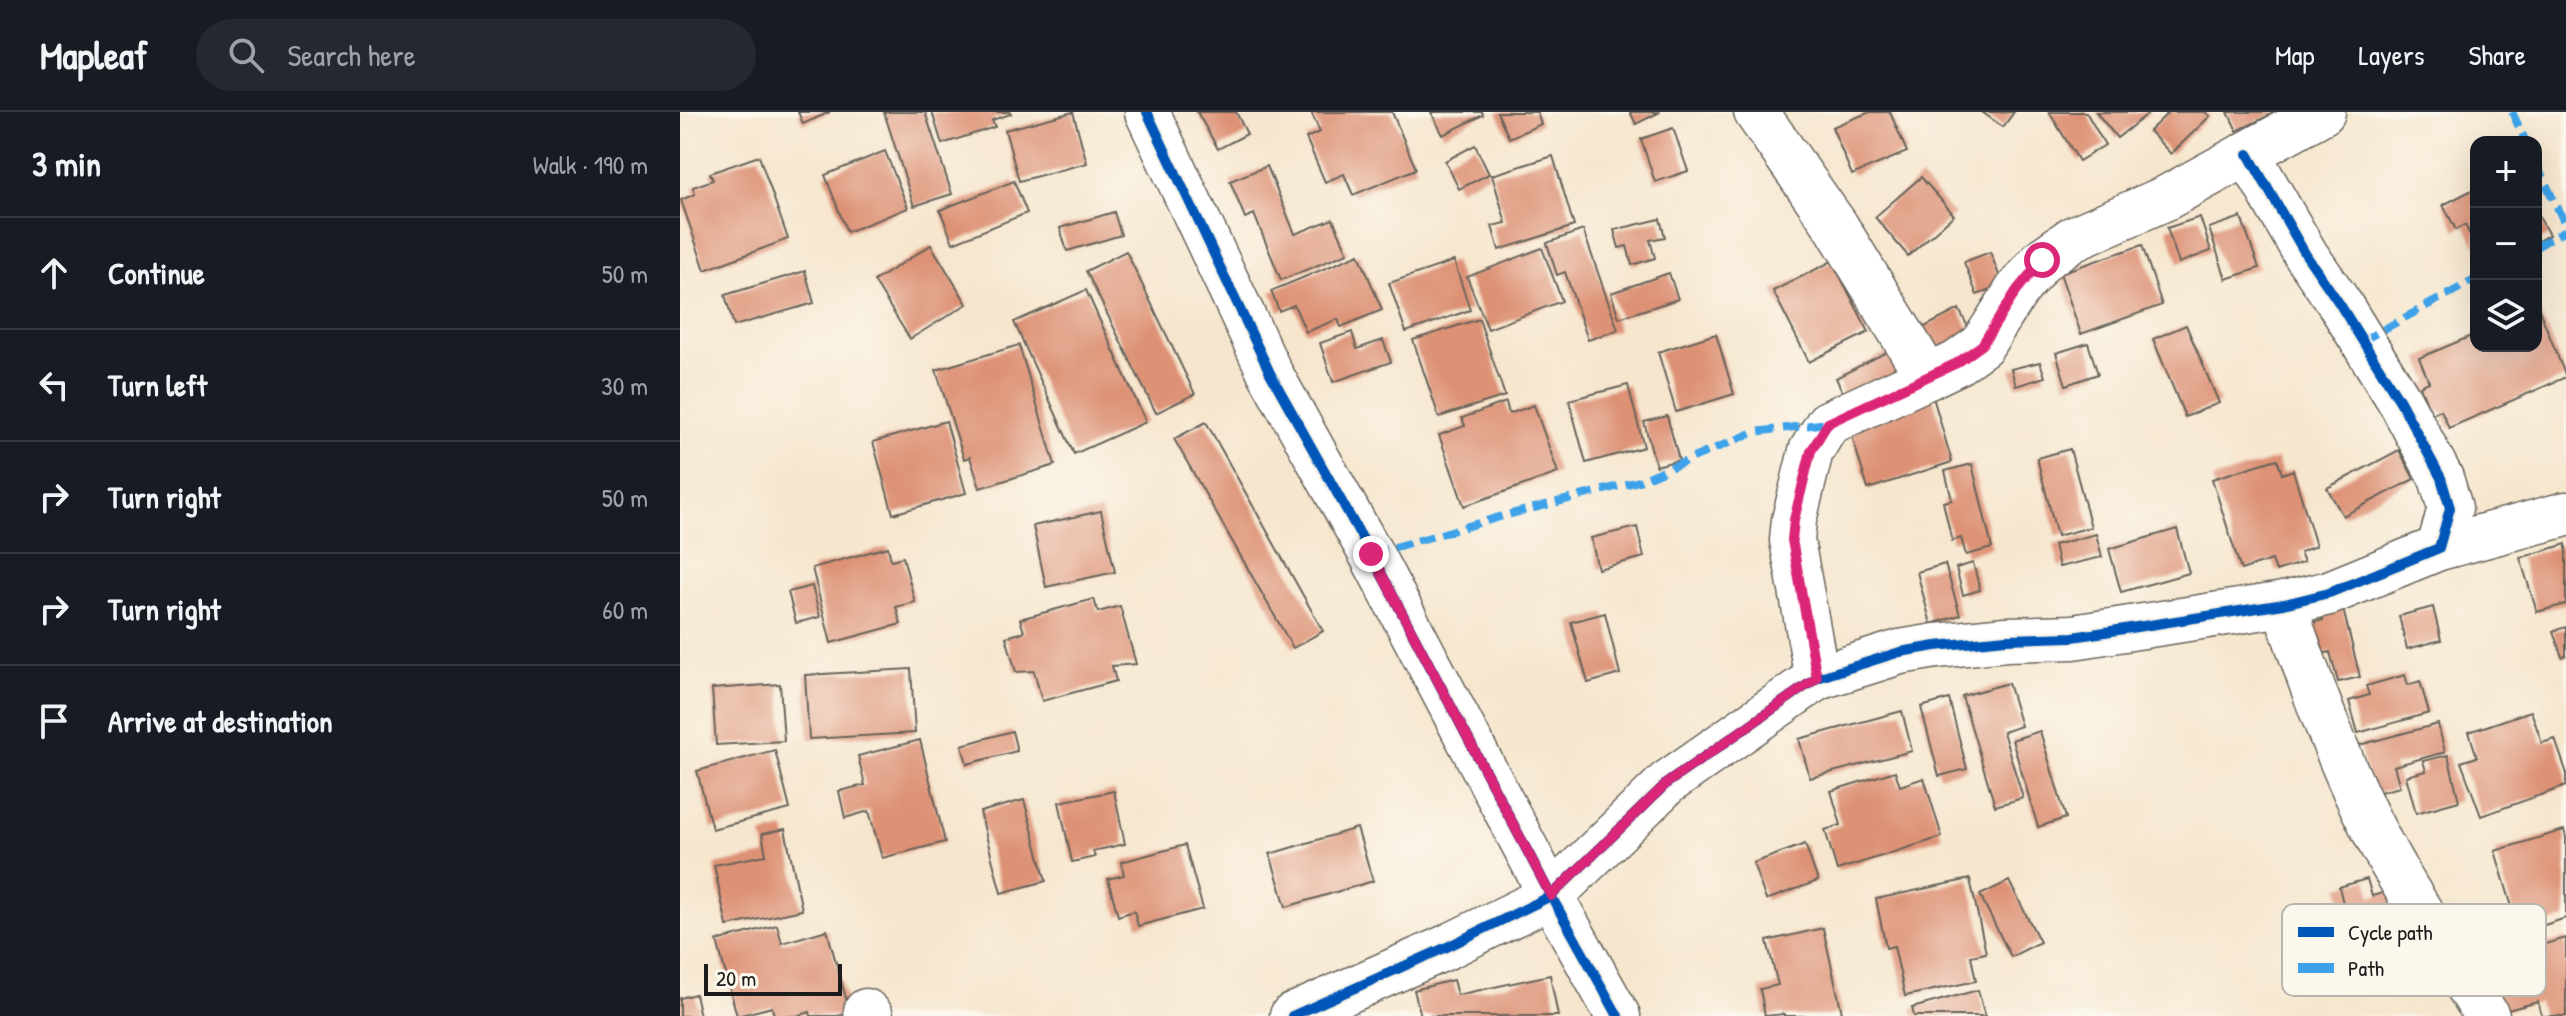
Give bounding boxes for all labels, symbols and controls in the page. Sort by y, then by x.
search box [196,19,756,91]
text: Mapleaf [40,29,148,81]
icon: search [224,33,268,77]
text: Search here [288,35,416,75]
text: Map [2275,36,2315,74]
text: Layers [2359,36,2424,74]
text: Share [2468,36,2526,74]
map controls [2470,136,2542,352]
button: + [2470,136,2542,208]
text: 3 min [32,141,101,187]
text: Walk · 190 m [533,147,648,182]
button: − [2470,208,2542,280]
route start [2024,242,2060,278]
icon: ahead [32,251,76,295]
text: Continue [108,253,205,293]
text: 50 m [602,256,648,291]
button: layers [2470,280,2542,352]
icon: left [32,363,76,407]
text: Turn left [108,365,207,405]
text: 30 m [601,368,648,403]
icon: right [32,475,76,519]
text: Turn right [108,477,221,517]
text: 50 m [602,480,648,515]
route end [1353,536,1389,572]
icon: right [32,587,76,631]
text: Turn right [108,589,221,629]
text: 60 m [602,592,648,627]
icon: arrive [32,699,76,743]
text: Arrive at destination [108,701,333,741]
legend [2282,904,2546,996]
text: Cycle path [2348,917,2432,947]
text: Path [2348,953,2384,983]
scale bar [704,960,842,996]
text: 20 m [716,963,756,993]

